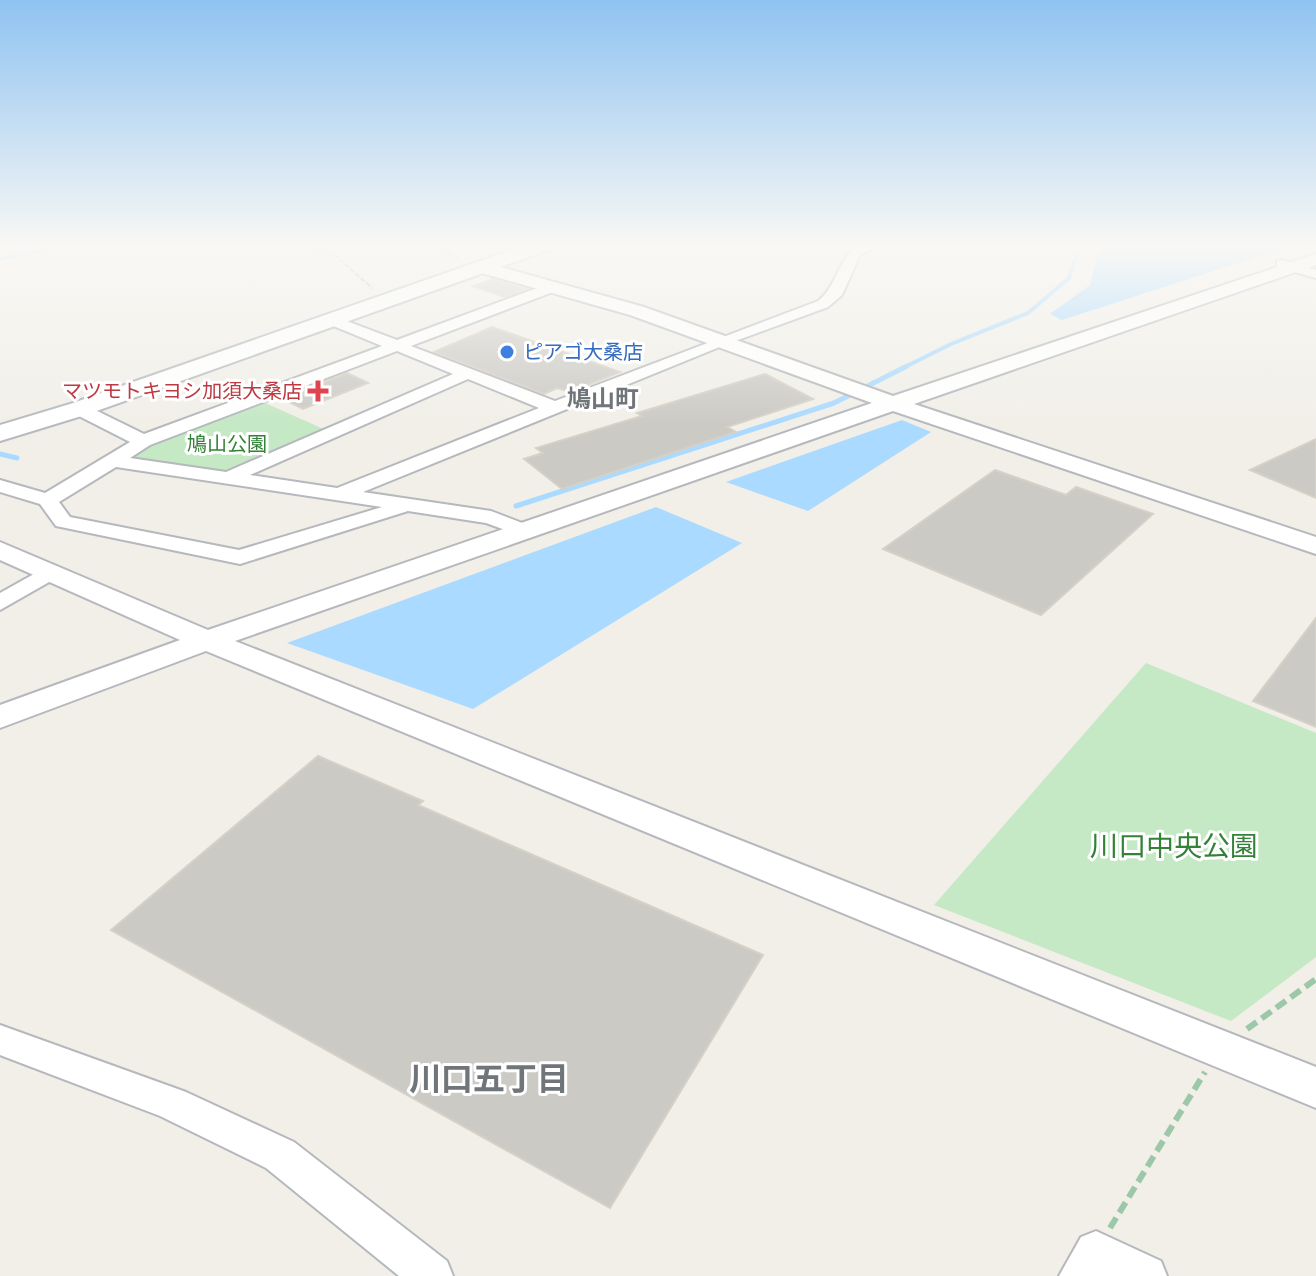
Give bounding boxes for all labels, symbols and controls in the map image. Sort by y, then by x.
place label: ピアゴ大桑店 [523,338,643,366]
marker: ピアゴ大桑店 [498,343,516,361]
place label: マツモトキヨシ加須大桑店 [62,377,302,405]
marker: マツモトキヨシ加須大桑店 [309,382,327,400]
district label: 鳩山町 [567,382,639,415]
park label: 鳩山公園 [187,430,267,458]
park label: 川口中央公園 [1090,827,1258,866]
district label: 川口五丁目 [409,1056,569,1101]

